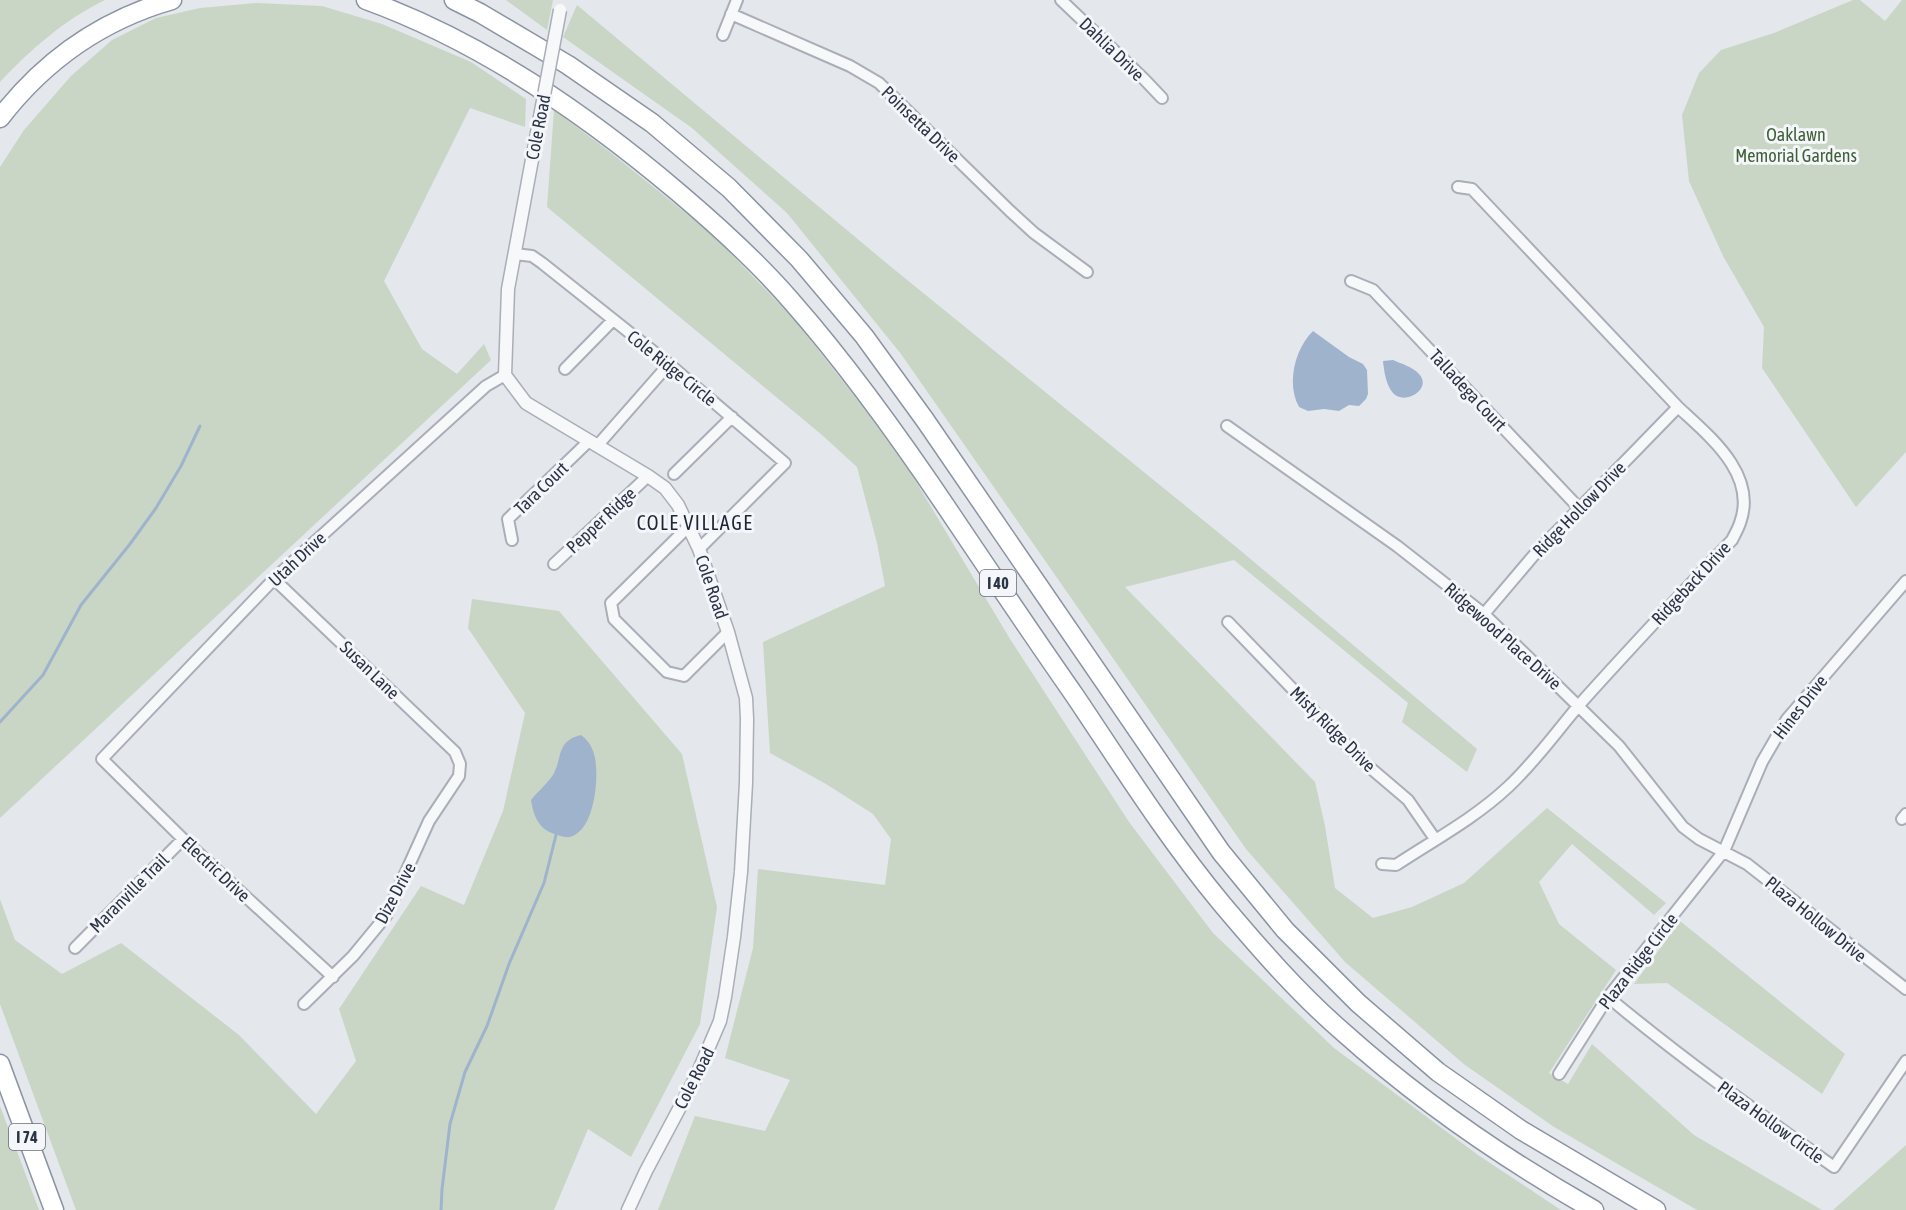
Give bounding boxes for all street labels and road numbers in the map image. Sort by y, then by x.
street label: Dahlia Drive [1075,13,1149,85]
street label: Poinsetta Drive [878,81,964,167]
street label: Cole Road [521,93,555,161]
street label: Cole Ridge Circle [623,326,721,410]
street label: Talladega Court [1425,345,1511,435]
street label: Tara Court [510,457,572,519]
street label: Ridge Hollow Drive [1528,457,1630,561]
street label: Pepper Ridge [562,483,640,557]
street label: Utah Drive [264,527,330,591]
street label: Ridgeback Drive [1647,537,1735,629]
street label: Cole Road [691,552,733,622]
road number: I 40 [980,570,1016,596]
street label: Ridgewood Place Drive [1440,578,1566,694]
street label: Susan Lane [336,637,404,703]
street label: Hines Drive [1769,671,1831,743]
street label: Misty Ridge Drive [1286,682,1380,776]
street label: Electric Drive [177,832,255,906]
street label: Maranville Trail [85,849,173,937]
street label: Dize Drive [370,859,420,927]
street label: Plaza Hollow Drive [1761,872,1871,966]
street label: Plaza Ridge Circle [1594,909,1682,1013]
street label: Cole Road [670,1044,718,1112]
street label: Plaza Hollow Circle [1714,1076,1828,1168]
road number: I 74 [9,1124,45,1150]

